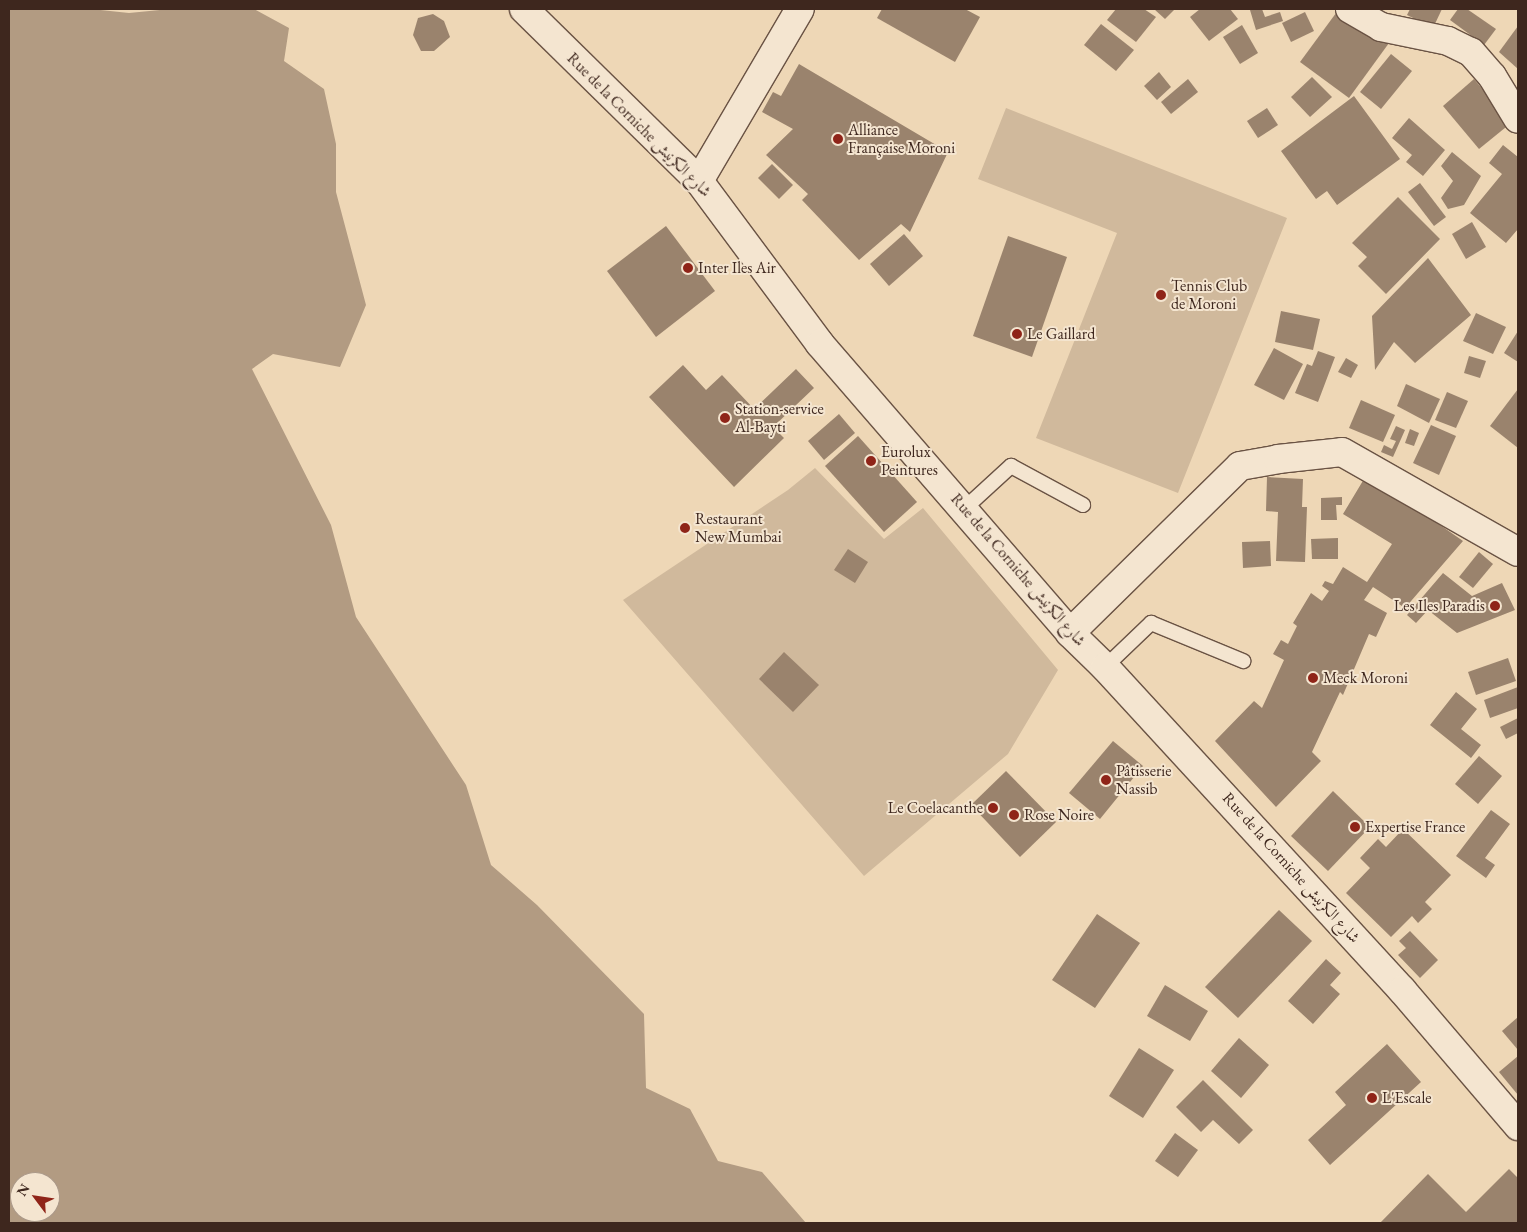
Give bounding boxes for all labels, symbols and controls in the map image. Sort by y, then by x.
street label: Rue de la Corniche شارع الكرنيش [563,49,715,201]
place label: Alliance Française Moroni [848,120,955,158]
marker: Alliance Française Moroni [832,133,844,145]
place label: Inter Iles Air [698,258,776,278]
marker: Inter Iles Air [682,262,694,274]
place label: Tennis Club de Moroni [1171,276,1247,314]
marker: Tennis Club de Moroni [1155,289,1167,301]
place label: Le Gaillard [1027,324,1095,344]
marker: Le Gaillard [1011,328,1023,340]
place label: Station-service Al-Bayti [735,399,824,437]
marker: Station-service Al-Bayti [719,412,731,424]
place label: Eurolux Peintures [881,442,938,480]
marker: Eurolux Peintures [865,455,877,467]
street label: Rue de la Corniche شارع الكرنيش [946,490,1090,650]
place label: Restaurant New Mumbai [695,509,782,547]
marker: Restaurant New Mumbai [679,522,691,534]
place label: Les Iles Paradis [1394,596,1485,616]
marker: Les Iles Paradis [1489,600,1501,612]
place label: Meck Moroni [1323,668,1408,688]
marker: Meck Moroni [1307,672,1319,684]
place label: Pâtisserie Nassib [1116,761,1171,799]
marker: Pâtisserie Nassib [1100,774,1112,786]
street label: Rue de la Corniche شارع الكرنيش [1218,789,1364,947]
place label: Le Coelacanthe [888,798,983,818]
marker: Le Coelacanthe [987,802,999,814]
place label: Rose Noire [1024,805,1094,825]
marker: Rose Noire [1008,809,1020,821]
place label: Expertise France [1365,817,1465,837]
marker: Expertise France [1349,821,1361,833]
place label: L'Escale [1382,1088,1431,1108]
marker: L'Escale [1366,1092,1378,1104]
north arrow [10,1172,60,1222]
text: N [12,1180,34,1199]

